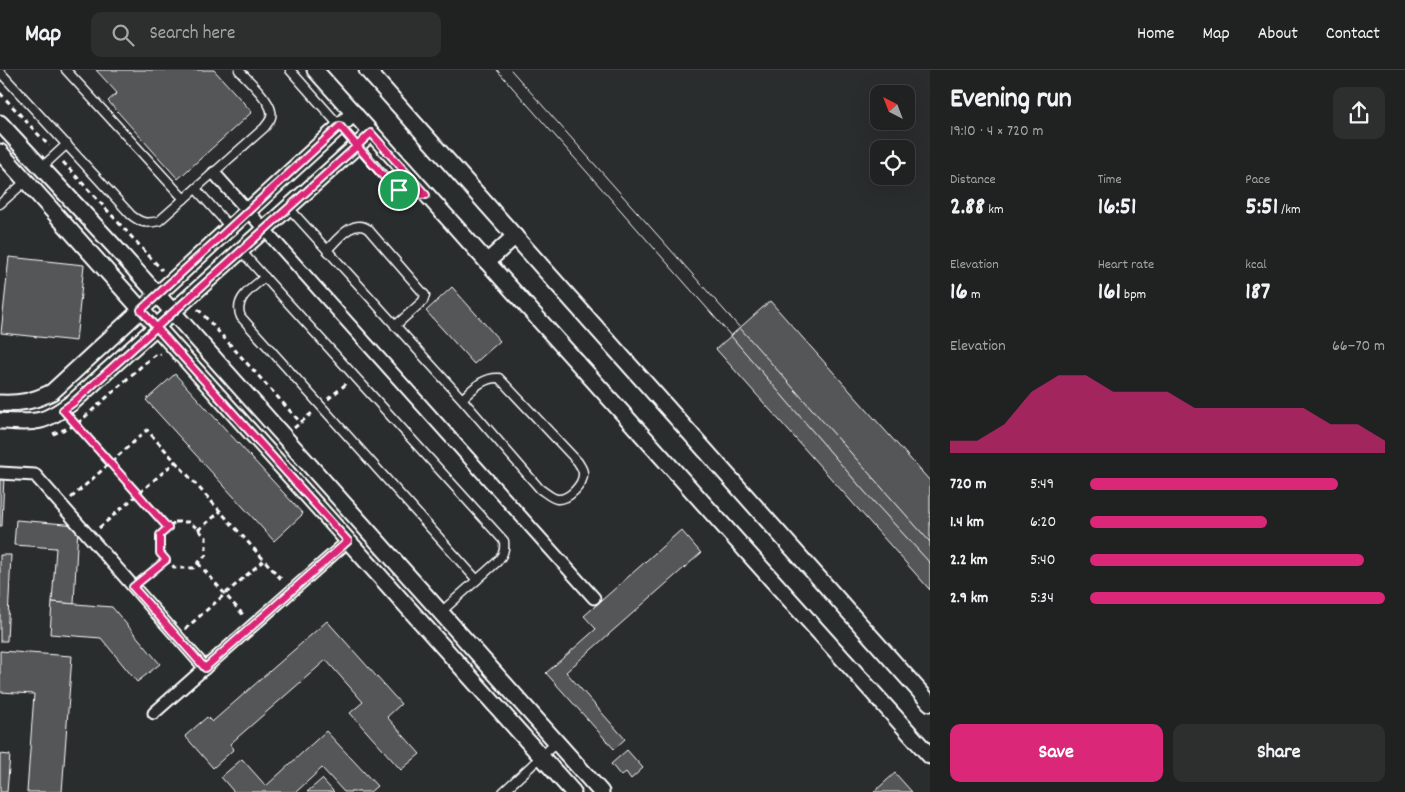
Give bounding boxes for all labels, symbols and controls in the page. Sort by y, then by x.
search box [91,12,441,57]
text: Map [25,18,61,52]
icon: search [109,21,137,49]
text: Search here [149,21,235,48]
text: Home [1137,22,1174,47]
text: Map [1202,22,1230,47]
text: About [1258,22,1298,47]
text: Contact [1326,22,1380,47]
text: Evening run [950,81,1072,121]
north arrow [870,85,915,130]
map controls [870,85,915,185]
button: share [1333,87,1385,139]
text: 19:10 · 4 × 720 m [950,120,1043,143]
button: locate [870,140,915,185]
pin [378,169,420,211]
text: Distance [950,170,996,190]
text: Time [1098,170,1122,190]
text: Pace [1245,170,1270,190]
icon: arrive [385,176,413,204]
text: 2.88 [950,190,985,226]
text: 16:51 [1098,190,1137,226]
text: 5:51 [1245,190,1278,226]
text: km [985,200,1004,220]
text: /km [1278,200,1301,220]
text: Elevation [950,255,999,275]
text: Heart rate [1098,255,1154,275]
text: kcal [1245,255,1267,275]
text: 16 [950,275,968,311]
text: 161 [1098,275,1121,311]
text: 187 [1245,275,1270,311]
text: m [968,285,981,305]
text: bpm [1121,285,1146,305]
text: Elevation [950,335,1006,358]
text: 66–70 m [1332,335,1385,358]
text: 720 m [950,473,987,496]
text: 5:49 [1030,473,1054,496]
text: 1.4 km [950,511,984,534]
text: 6:20 [1030,511,1056,534]
text: 2.2 km [950,549,988,572]
text: 5:40 [1030,549,1055,572]
text: 2.9 km [950,587,988,610]
text: 5:34 [1030,587,1054,610]
button: Save [950,724,1163,782]
button: Share [1173,724,1385,782]

